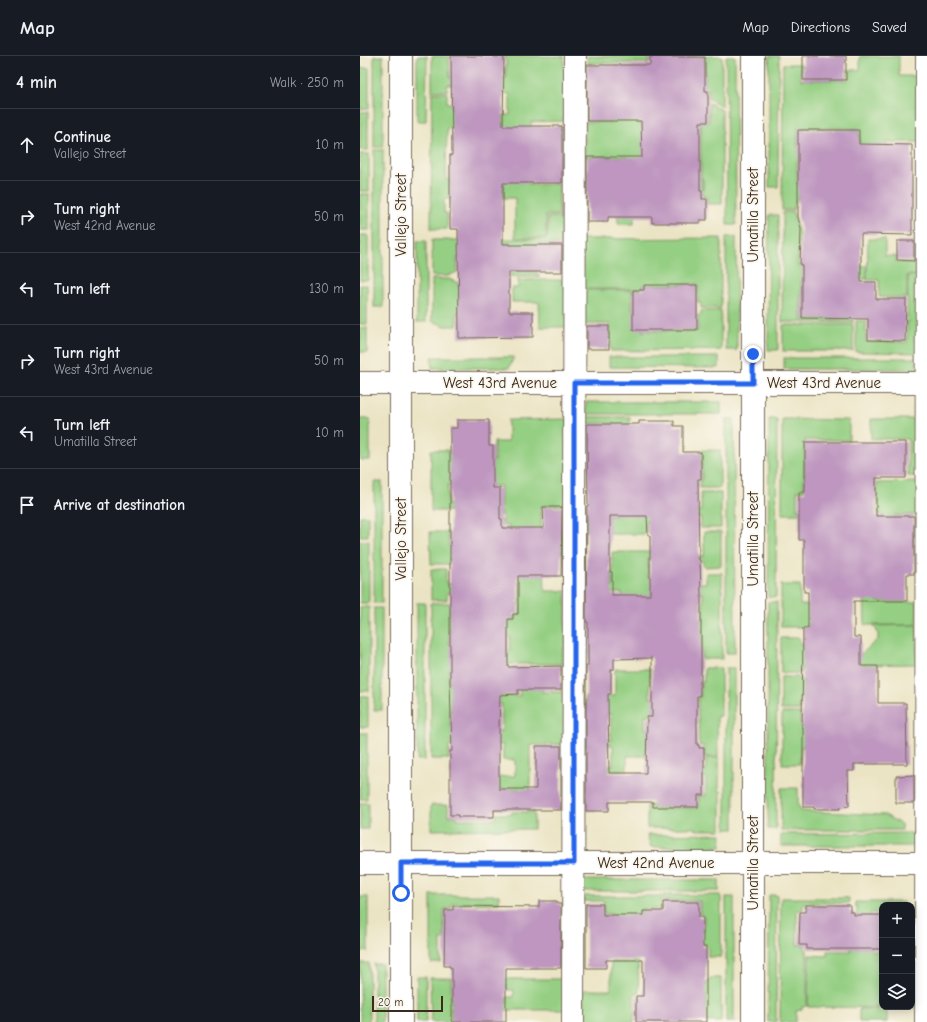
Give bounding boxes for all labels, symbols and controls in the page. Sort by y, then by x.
text: Map [20,17,55,39]
text: Map [742,19,769,36]
text: Directions [791,19,850,36]
text: Saved [872,19,907,36]
text: 4 min [16,73,57,92]
text: Walk · 250 m [270,75,344,90]
text: Continue [54,128,111,146]
icon: ahead [16,134,38,156]
text: 10 m [316,137,344,152]
text: Vallejo Street [54,146,126,161]
street label: Umatilla Street [744,167,762,263]
street label: Vallejo Street [392,173,410,257]
text: Turn right [54,200,120,218]
icon: right [16,206,38,228]
text: 50 m [314,209,344,224]
text: West 42nd Avenue [54,218,155,233]
icon: left [16,278,38,300]
text: Turn left [54,280,110,298]
text: 130 m [309,281,344,296]
text: Turn right [54,344,120,362]
route end [744,345,762,363]
icon: right [16,350,38,372]
text: 50 m [314,353,344,368]
text: West 43rd Avenue [54,362,153,377]
street label: West 43rd Avenue [443,374,558,392]
street label: West 43rd Avenue [767,374,882,392]
text: Turn left [54,416,110,434]
icon: left [16,422,38,444]
text: 10 m [316,425,344,440]
text: Umatilla Street [54,434,136,449]
street label: Umatilla Street [744,491,762,587]
icon: arrive [16,494,38,516]
text: Arrive at destination [54,496,185,514]
street label: Vallejo Street [392,497,410,581]
street label: Umatilla Street [744,815,762,911]
street label: West 42nd Avenue [597,854,715,872]
route start [392,884,410,902]
map controls [879,902,915,1010]
button: + [879,902,915,938]
button: − [879,938,915,974]
button: layers [879,974,915,1010]
scale bar [372,994,443,1013]
text: 20 m [378,996,403,1009]

